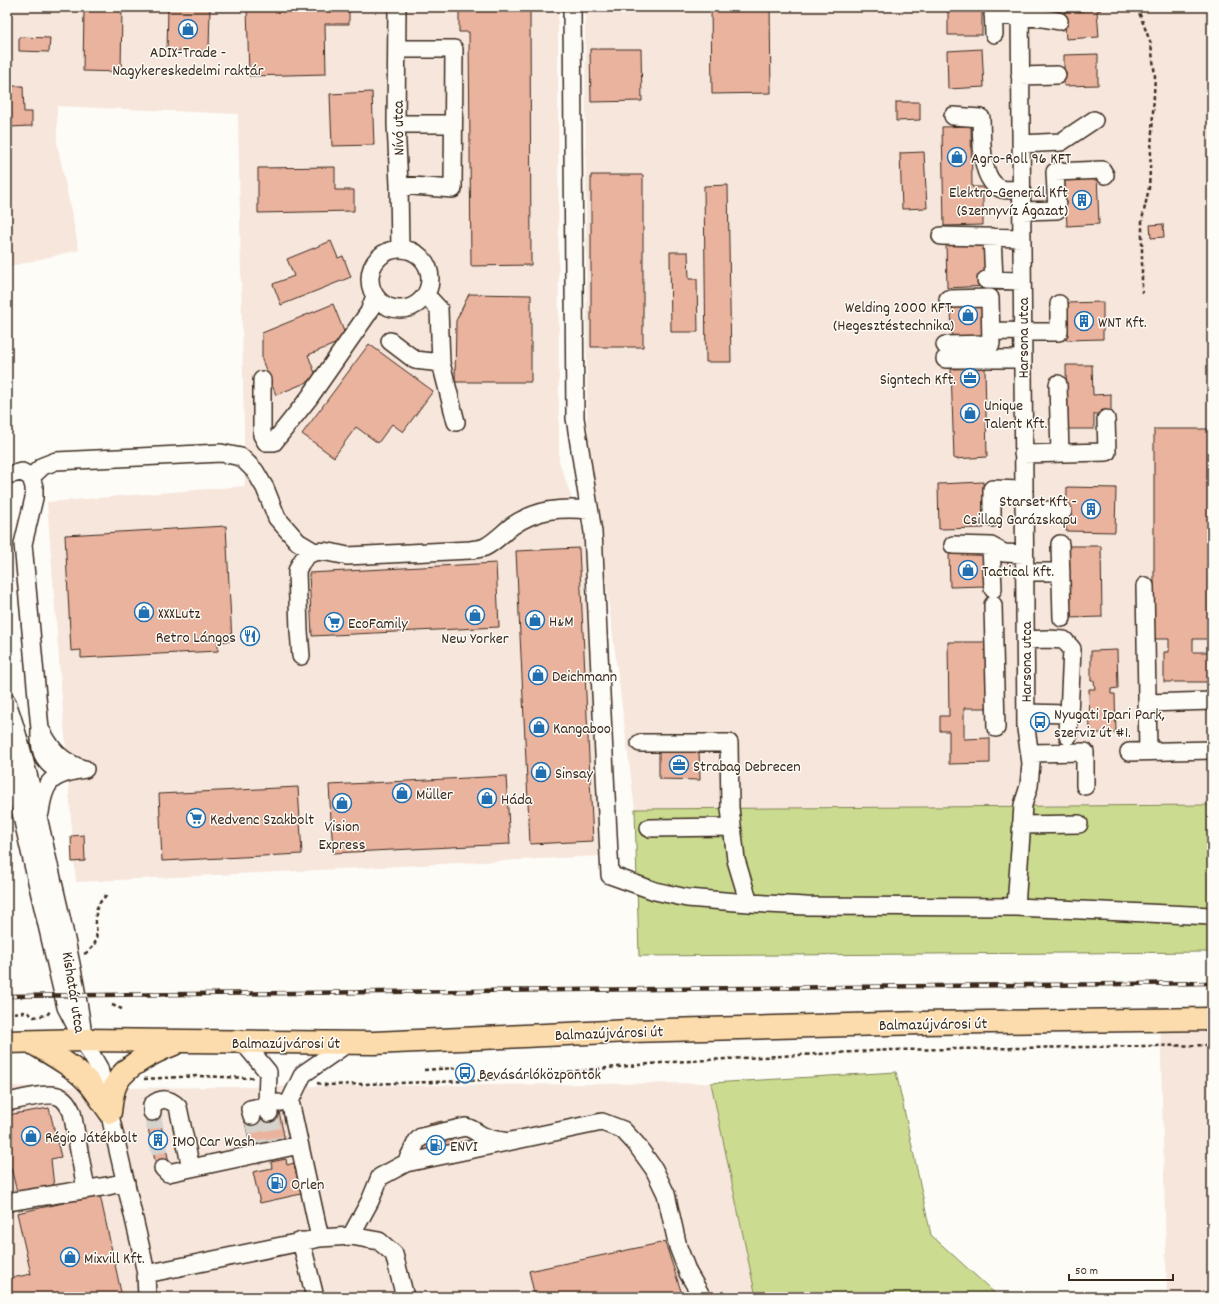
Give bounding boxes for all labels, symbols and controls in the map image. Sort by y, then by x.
shop icon: ADIX-Trade - Nagykereskedelmi raktár [177,18,199,40]
place label: ADIX-Trade - Nagykereskedelmi raktár [112,42,264,83]
street label: Nívó utca [388,100,411,156]
shop icon: Agro-Roll 96 KFT [946,146,968,168]
place label: Agro-Roll 96 KFT [971,148,1072,171]
place label: Elektro-Generál Kft (Szennyvíz Ágazat) [949,182,1068,223]
building icon: Elektro-Generál Kft (Szennyvíz Ágazat) [1071,189,1093,211]
place label: Welding 2000 KFT. (Hegesztéstechnika) [833,297,954,338]
street label: Harsona utca [1013,297,1036,378]
shop icon: Welding 2000 KFT. (Hegesztéstechnika) [957,304,979,326]
building icon: WNT Kft. [1073,310,1095,332]
place label: WNT Kft. [1098,312,1147,335]
office icon: Signtech Kft. [959,367,981,389]
place label: Signtech Kft. [880,369,956,392]
place label: Unique Talent Kft. [984,395,1047,436]
shop icon: Unique Talent Kft. [959,402,981,424]
place label: Starset Kft - Csillag Garázskapu [963,491,1077,532]
building icon: Starset Kft - Csillag Garázskapu [1080,498,1102,520]
shop icon: Tactical Kft. [957,559,979,581]
place label: Tactical Kft. [982,561,1054,584]
shop icon: XXXLutz [133,601,155,623]
place label: XXXLutz [158,603,200,626]
shop icon: New Yorker [464,604,486,626]
shop icon: H&M [524,609,546,631]
supermarket icon: EcoFamily [323,611,345,633]
place label: H&M [549,611,574,634]
place label: EcoFamily [348,613,408,636]
street label: Harsona utca [1016,621,1039,702]
restaurant icon: Retro Lángos [239,625,261,647]
place label: Retro Lángos [156,627,236,650]
place label: New Yorker [441,628,509,651]
shop icon: Deichmann [527,664,549,686]
place label: Deichmann [552,666,617,689]
place label: Nyugati Ipari Park, szerviz út #1. [1054,704,1165,745]
bus stop icon: Nyugati Ipari Park, szerviz út #1. [1029,711,1051,733]
shop icon: Kangaboo [528,716,550,738]
place label: Kangaboo [553,718,611,741]
office icon: Strabag Debrecen [668,754,690,776]
place label: Strabag Debrecen [693,756,801,779]
shop icon: Sinsay [530,761,552,783]
place label: Sinsay [555,763,594,786]
shop icon: Müller [391,782,413,804]
place label: Müller [416,784,453,807]
shop icon: Háda [476,787,498,809]
place label: Háda [501,789,533,812]
shop icon: Vision Express [331,792,353,814]
supermarket icon: Kedvenc Szakbolt [185,807,207,829]
place label: Kedvenc Szakbolt [210,809,314,832]
place label: Vision Express [318,816,366,857]
street label: Kishatár utca [55,950,90,1035]
street label: Balmazújvárosi út [879,1013,988,1038]
street label: Balmazújvárosi út [555,1021,664,1048]
street label: Balmazújvárosi út [232,1033,340,1056]
bus stop icon: Bevásárlóközpontok [454,1062,476,1084]
place label: Bevásárlóközpontok [479,1064,601,1087]
shop icon: Régio Játékbolt [20,1125,42,1147]
place label: Régio Játékbolt [45,1127,137,1150]
building icon: IMO Car Wash [147,1129,169,1151]
place label: IMO Car Wash [172,1131,255,1154]
fuel station icon: ENVI [425,1134,447,1156]
place label: ENVI [450,1136,478,1159]
fuel station icon: Orlen [266,1172,288,1194]
place label: Orlen [291,1174,324,1197]
shop icon: Mixvill Kft. [59,1246,81,1268]
place label: Mixvill Kft. [84,1248,145,1271]
scale bar [1069,1256,1173,1282]
text: 50 m [1075,1263,1098,1280]

